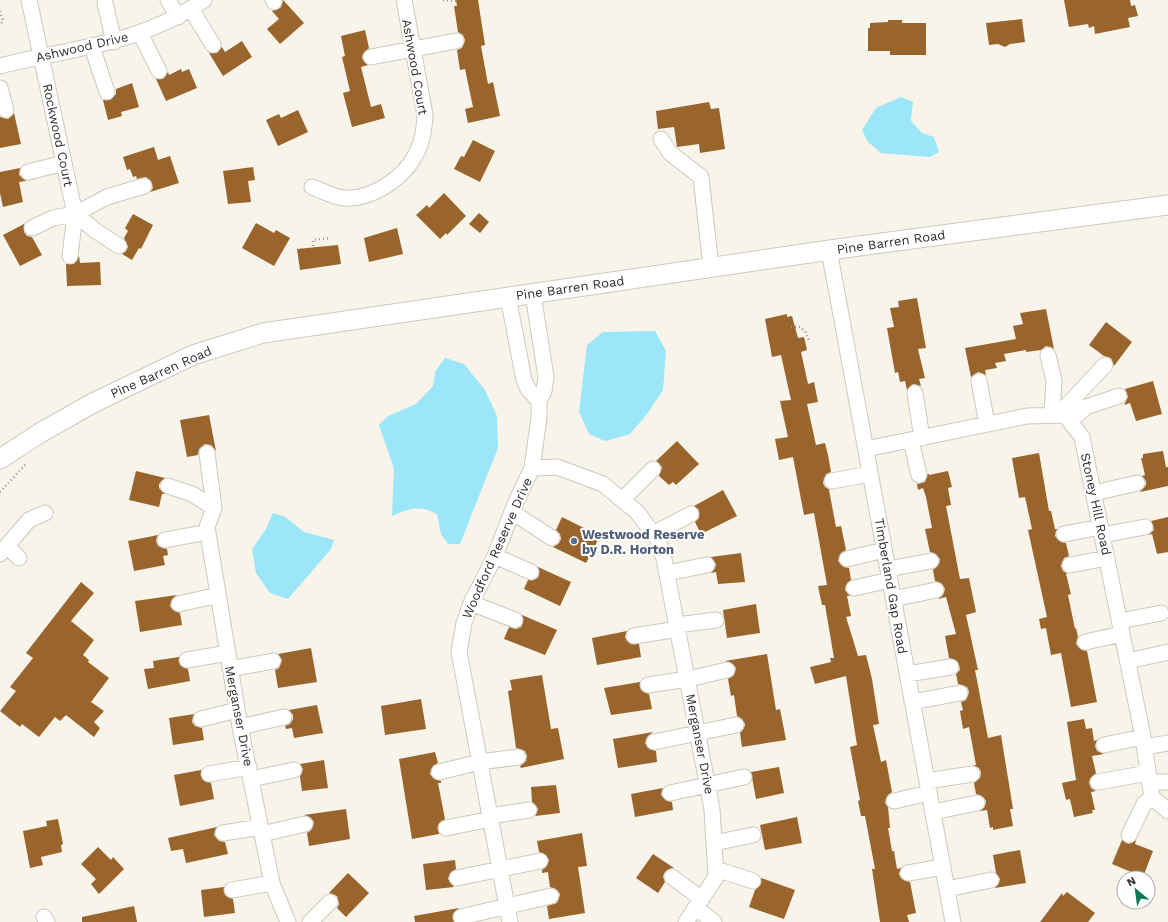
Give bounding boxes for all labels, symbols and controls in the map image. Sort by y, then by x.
street label: Ashwood Court [399,18,431,117]
street label: Ashwood Drive [34,29,130,65]
street label: Rockwood Court [40,82,76,188]
street label: Pine Barren Road [836,227,946,257]
street label: Pine Barren Road [515,273,625,303]
street label: Pine Barren Road [108,343,214,401]
street label: Stoney Hill Road [1078,451,1114,557]
street label: Woodford Reserve Drive [459,475,535,621]
street label: Timberland Gap Road [872,517,910,655]
place label: Westwood Reserve by D.R. Horton [582,527,705,557]
marker: Westwood Reserve by D.R. Horton [569,536,579,546]
street label: Merganser Drive [222,665,256,767]
street label: Merganser Drive [683,693,717,795]
north arrow [1116,870,1156,910]
text: N [1125,874,1138,889]

